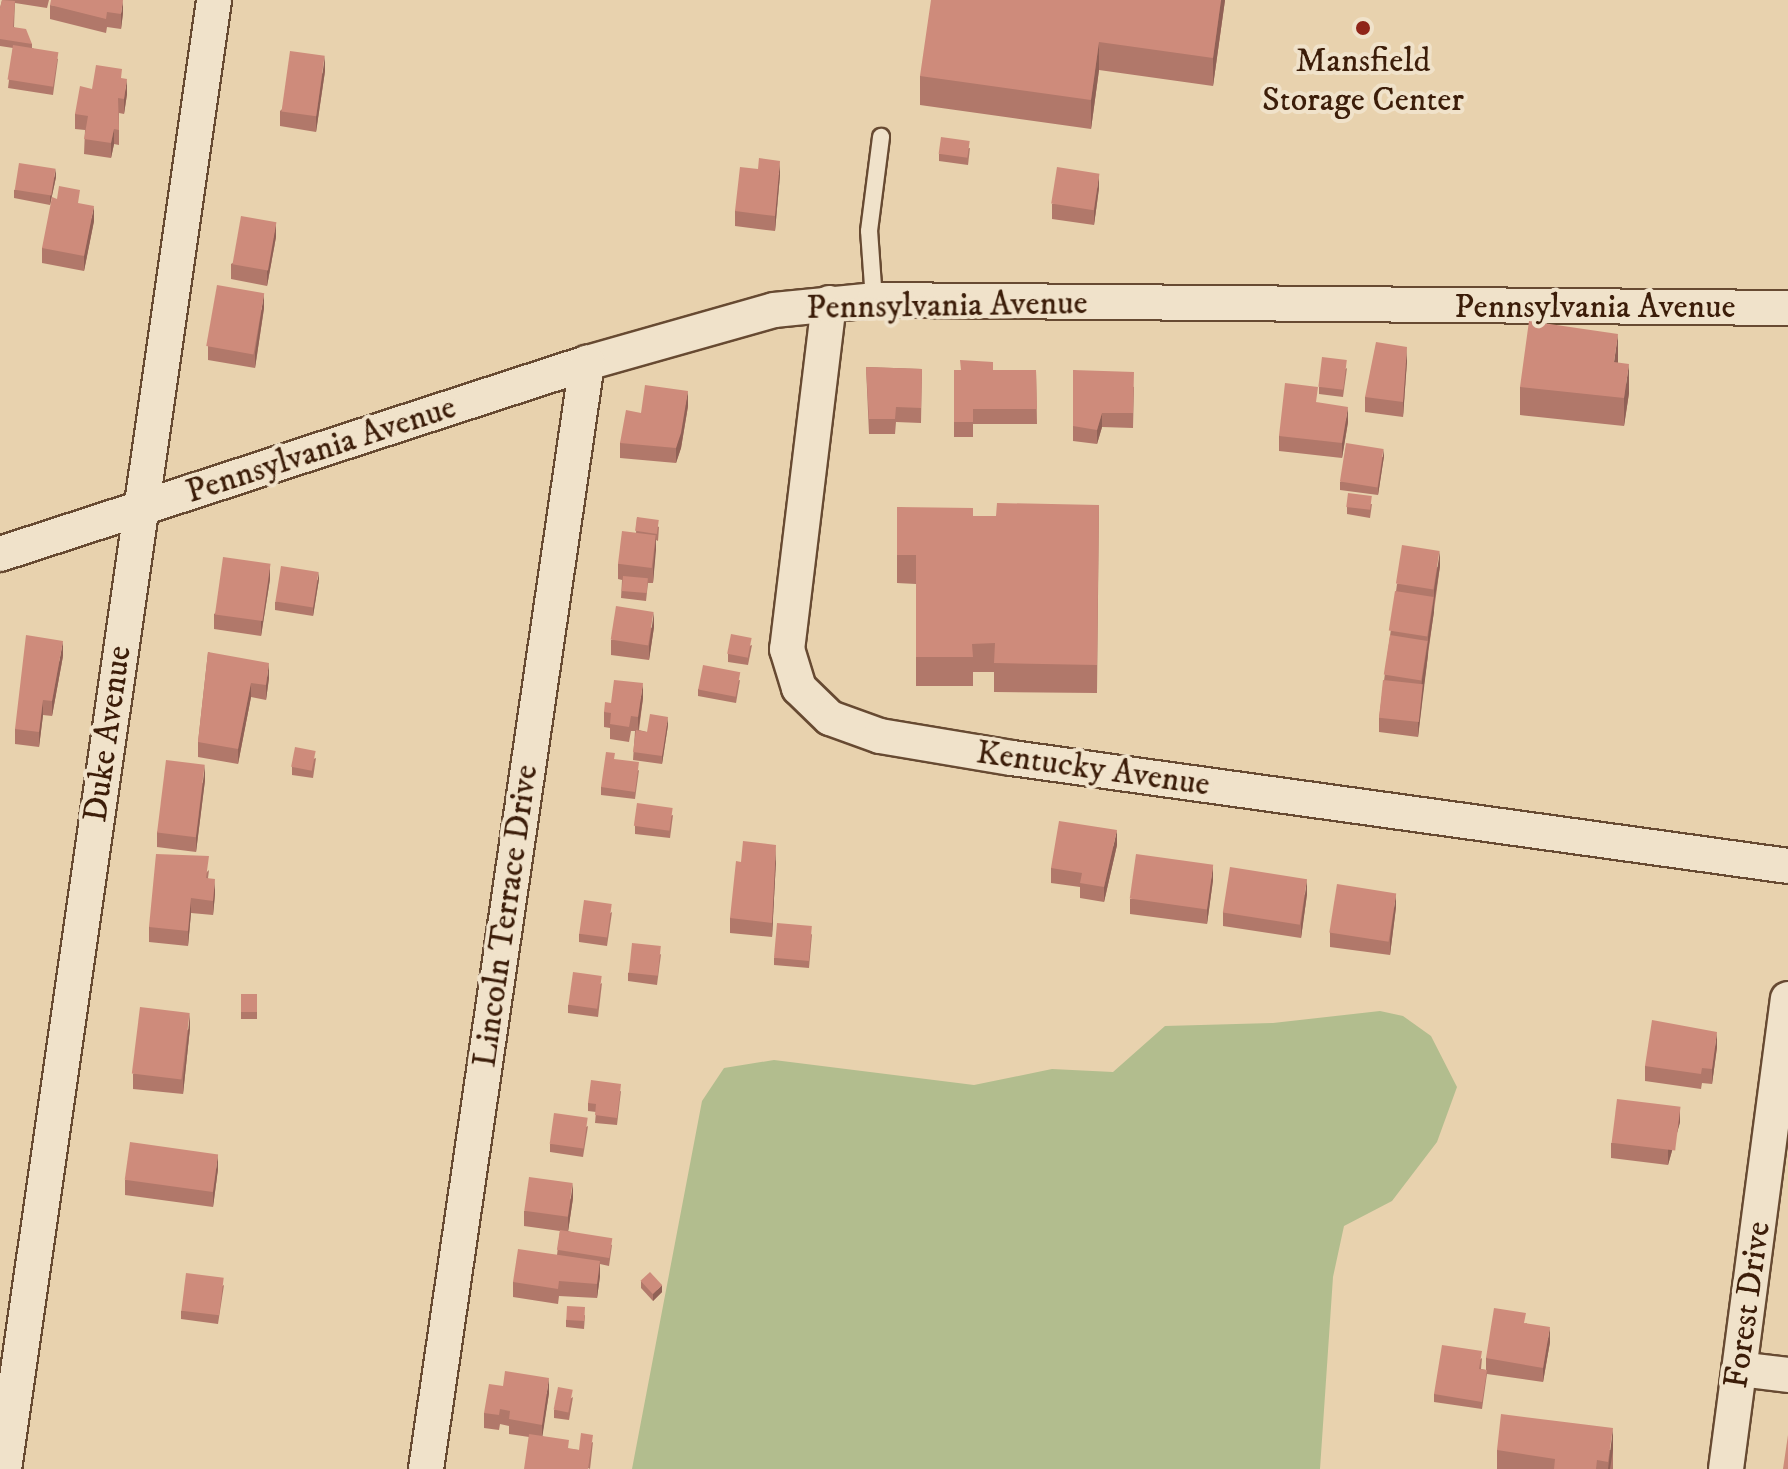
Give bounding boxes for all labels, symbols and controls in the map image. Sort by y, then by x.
marker: Mansfield Storage Center [1354,19,1372,37]
place label: Mansfield Storage Center [1262,41,1464,120]
street label: Pennsylvania Avenue [806,283,1088,329]
street label: Pennsylvania Avenue [1454,288,1736,328]
street label: Pennsylvania Avenue [181,387,461,513]
street label: Duke Avenue [75,643,141,825]
street label: Kentucky Avenue [974,732,1212,806]
street label: Lincoln Terrace Drive [465,762,547,1070]
street label: Forest Drive [1716,1219,1780,1391]

